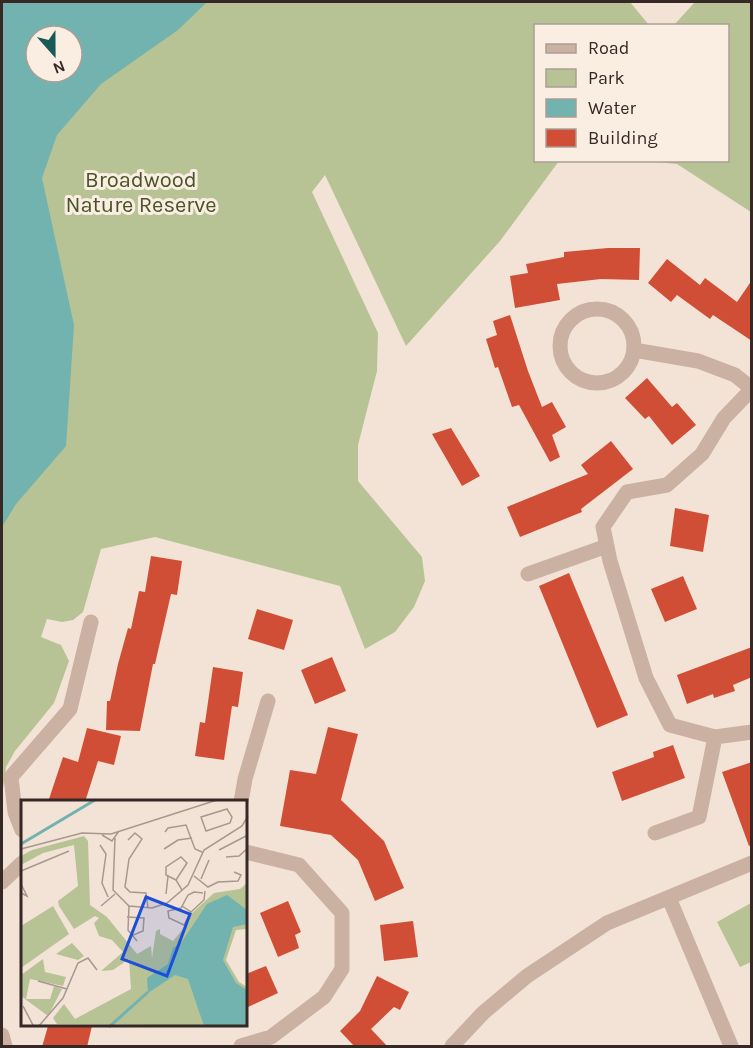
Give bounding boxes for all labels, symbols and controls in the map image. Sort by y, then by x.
north arrow [24,24,84,84]
legend [534,24,729,162]
text: Road [588,37,629,59]
text: N [50,57,68,78]
text: Park [588,67,625,89]
text: Water [588,97,636,119]
text: Building [588,127,658,149]
park label: Broadwood Nature Reserve [65,167,217,218]
inset map [21,800,248,1027]

